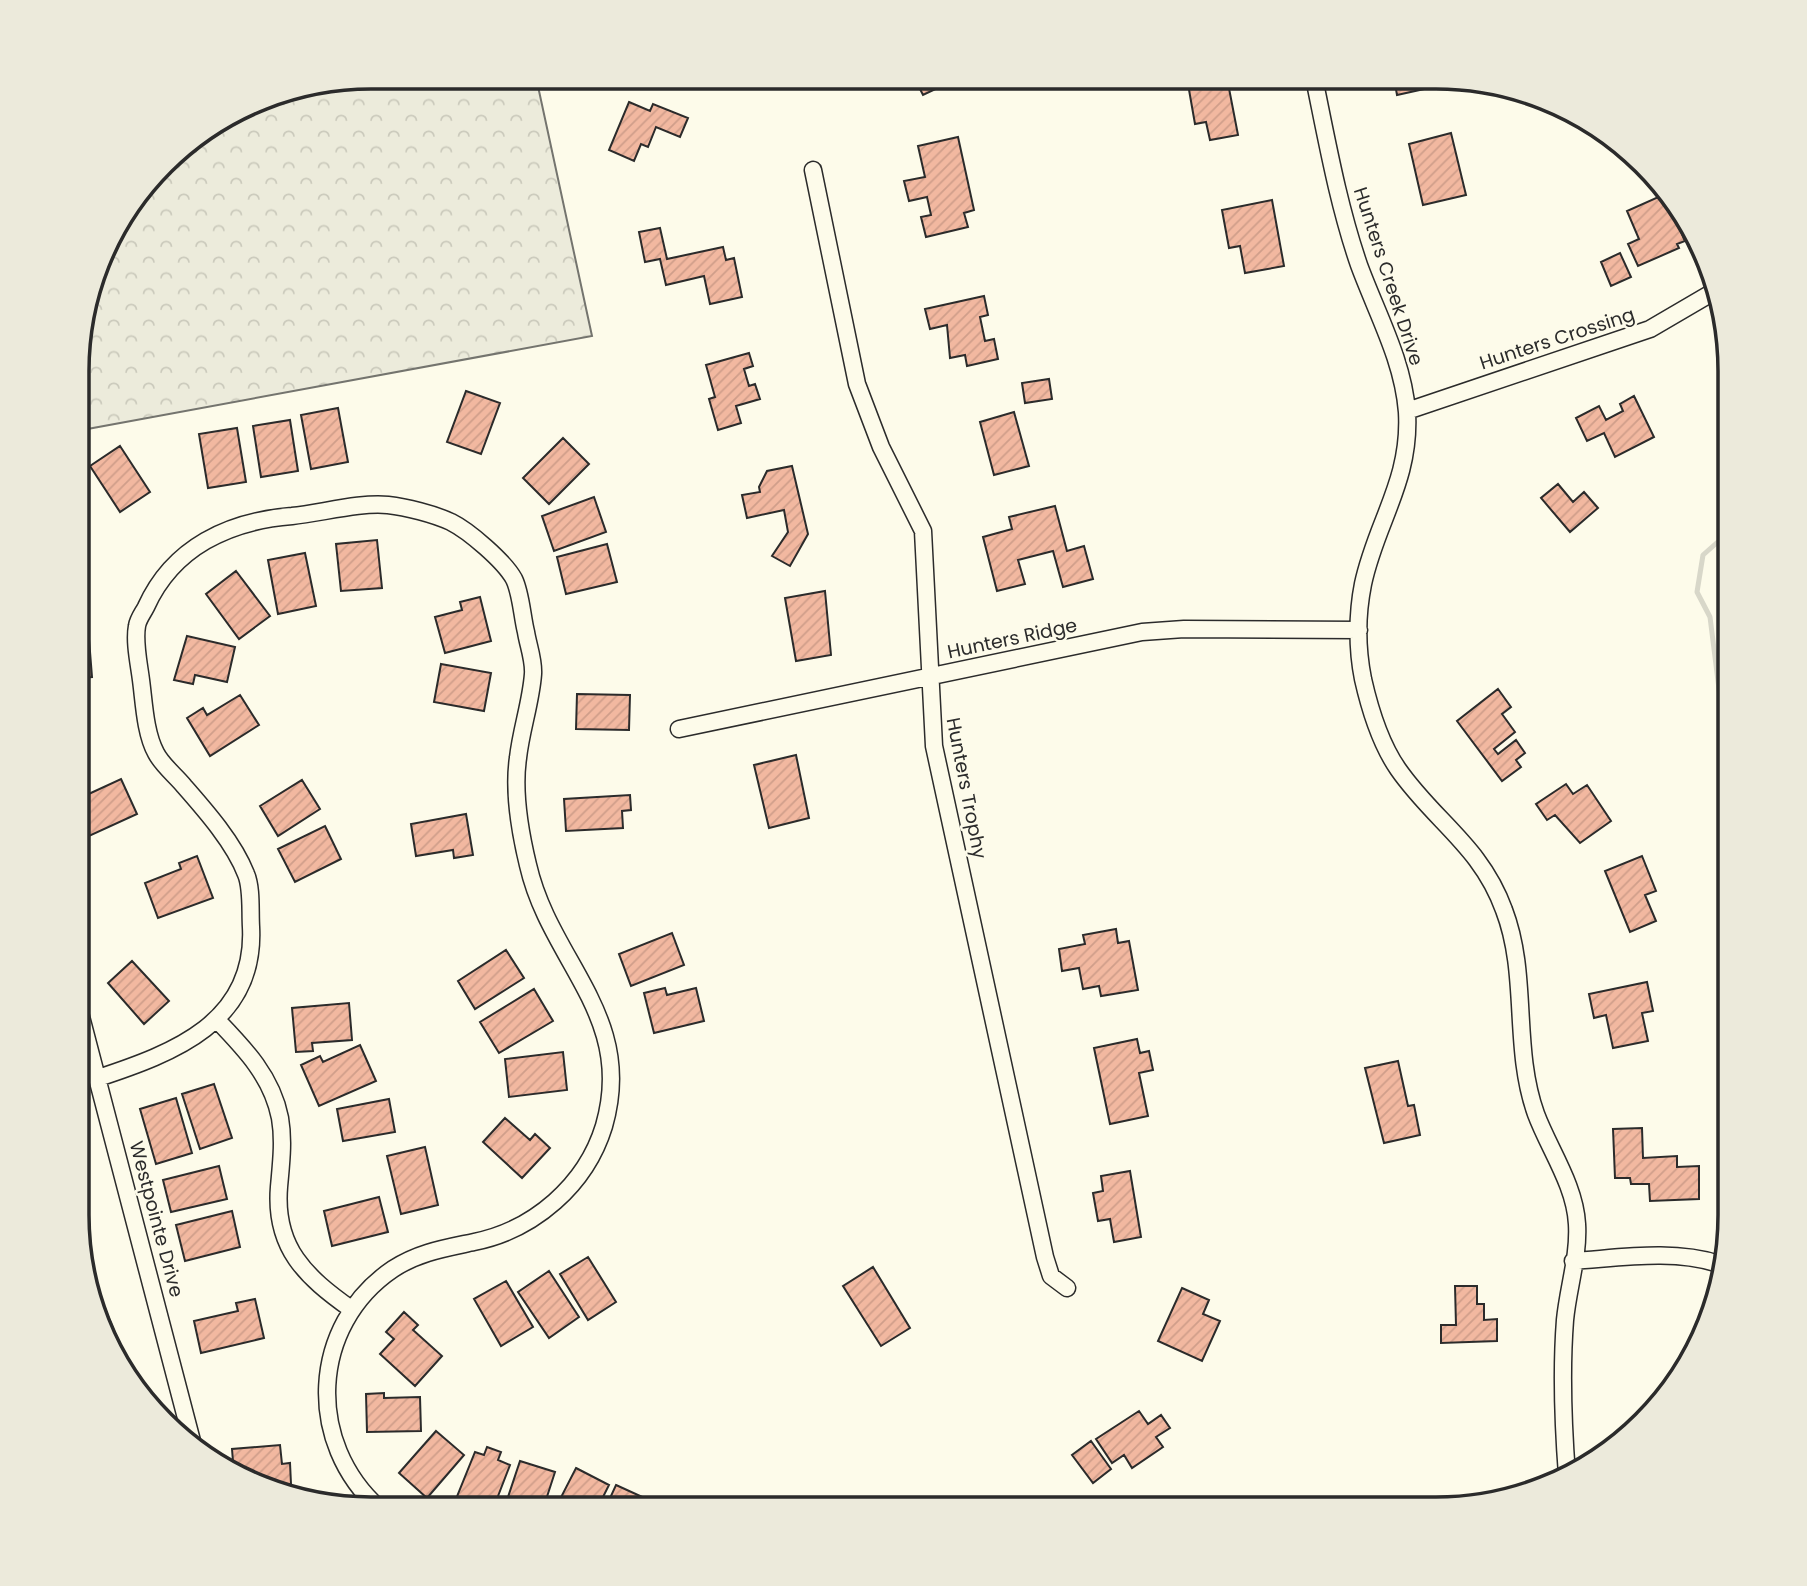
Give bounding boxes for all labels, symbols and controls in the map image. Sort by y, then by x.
street label: Hunters Creek Drive [1347,184,1430,369]
street label: Hunters Crossing [1476,301,1638,376]
street label: Hunters Ridge [945,612,1079,665]
street label: Hunters Trophy [940,715,994,861]
street label: Westpointe Drive [123,1138,190,1300]

